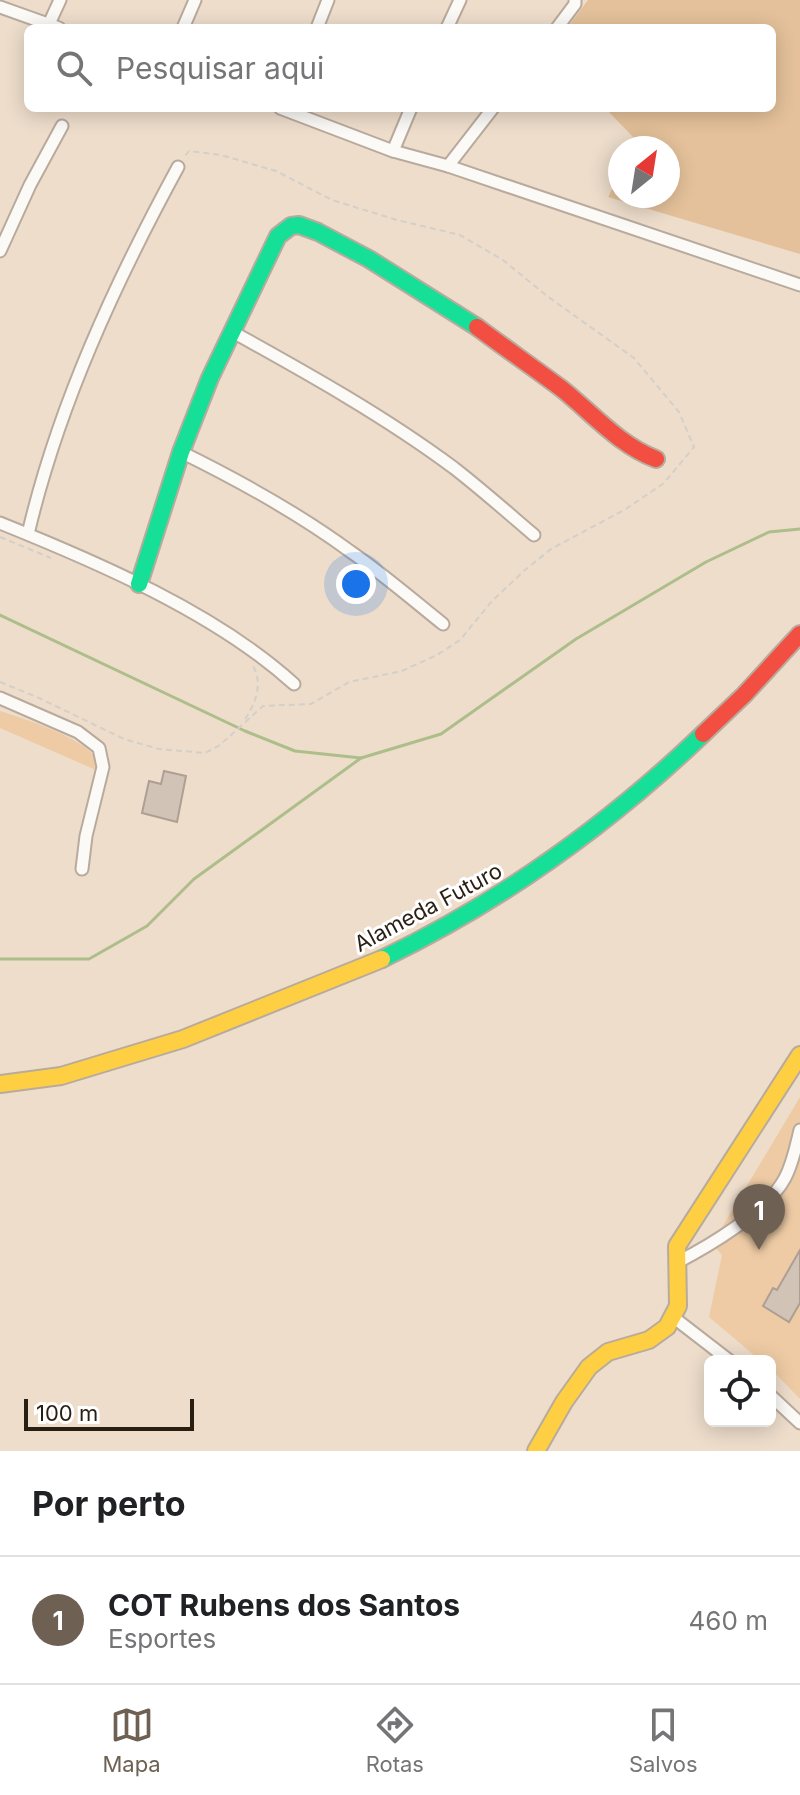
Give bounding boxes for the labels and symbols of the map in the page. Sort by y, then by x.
north arrow [608,136,680,208]
your location [336,564,376,604]
street label: Alameda Futuro [350,857,506,957]
pin: 1 [733,1184,785,1250]
scale bar [24,1395,194,1431]

